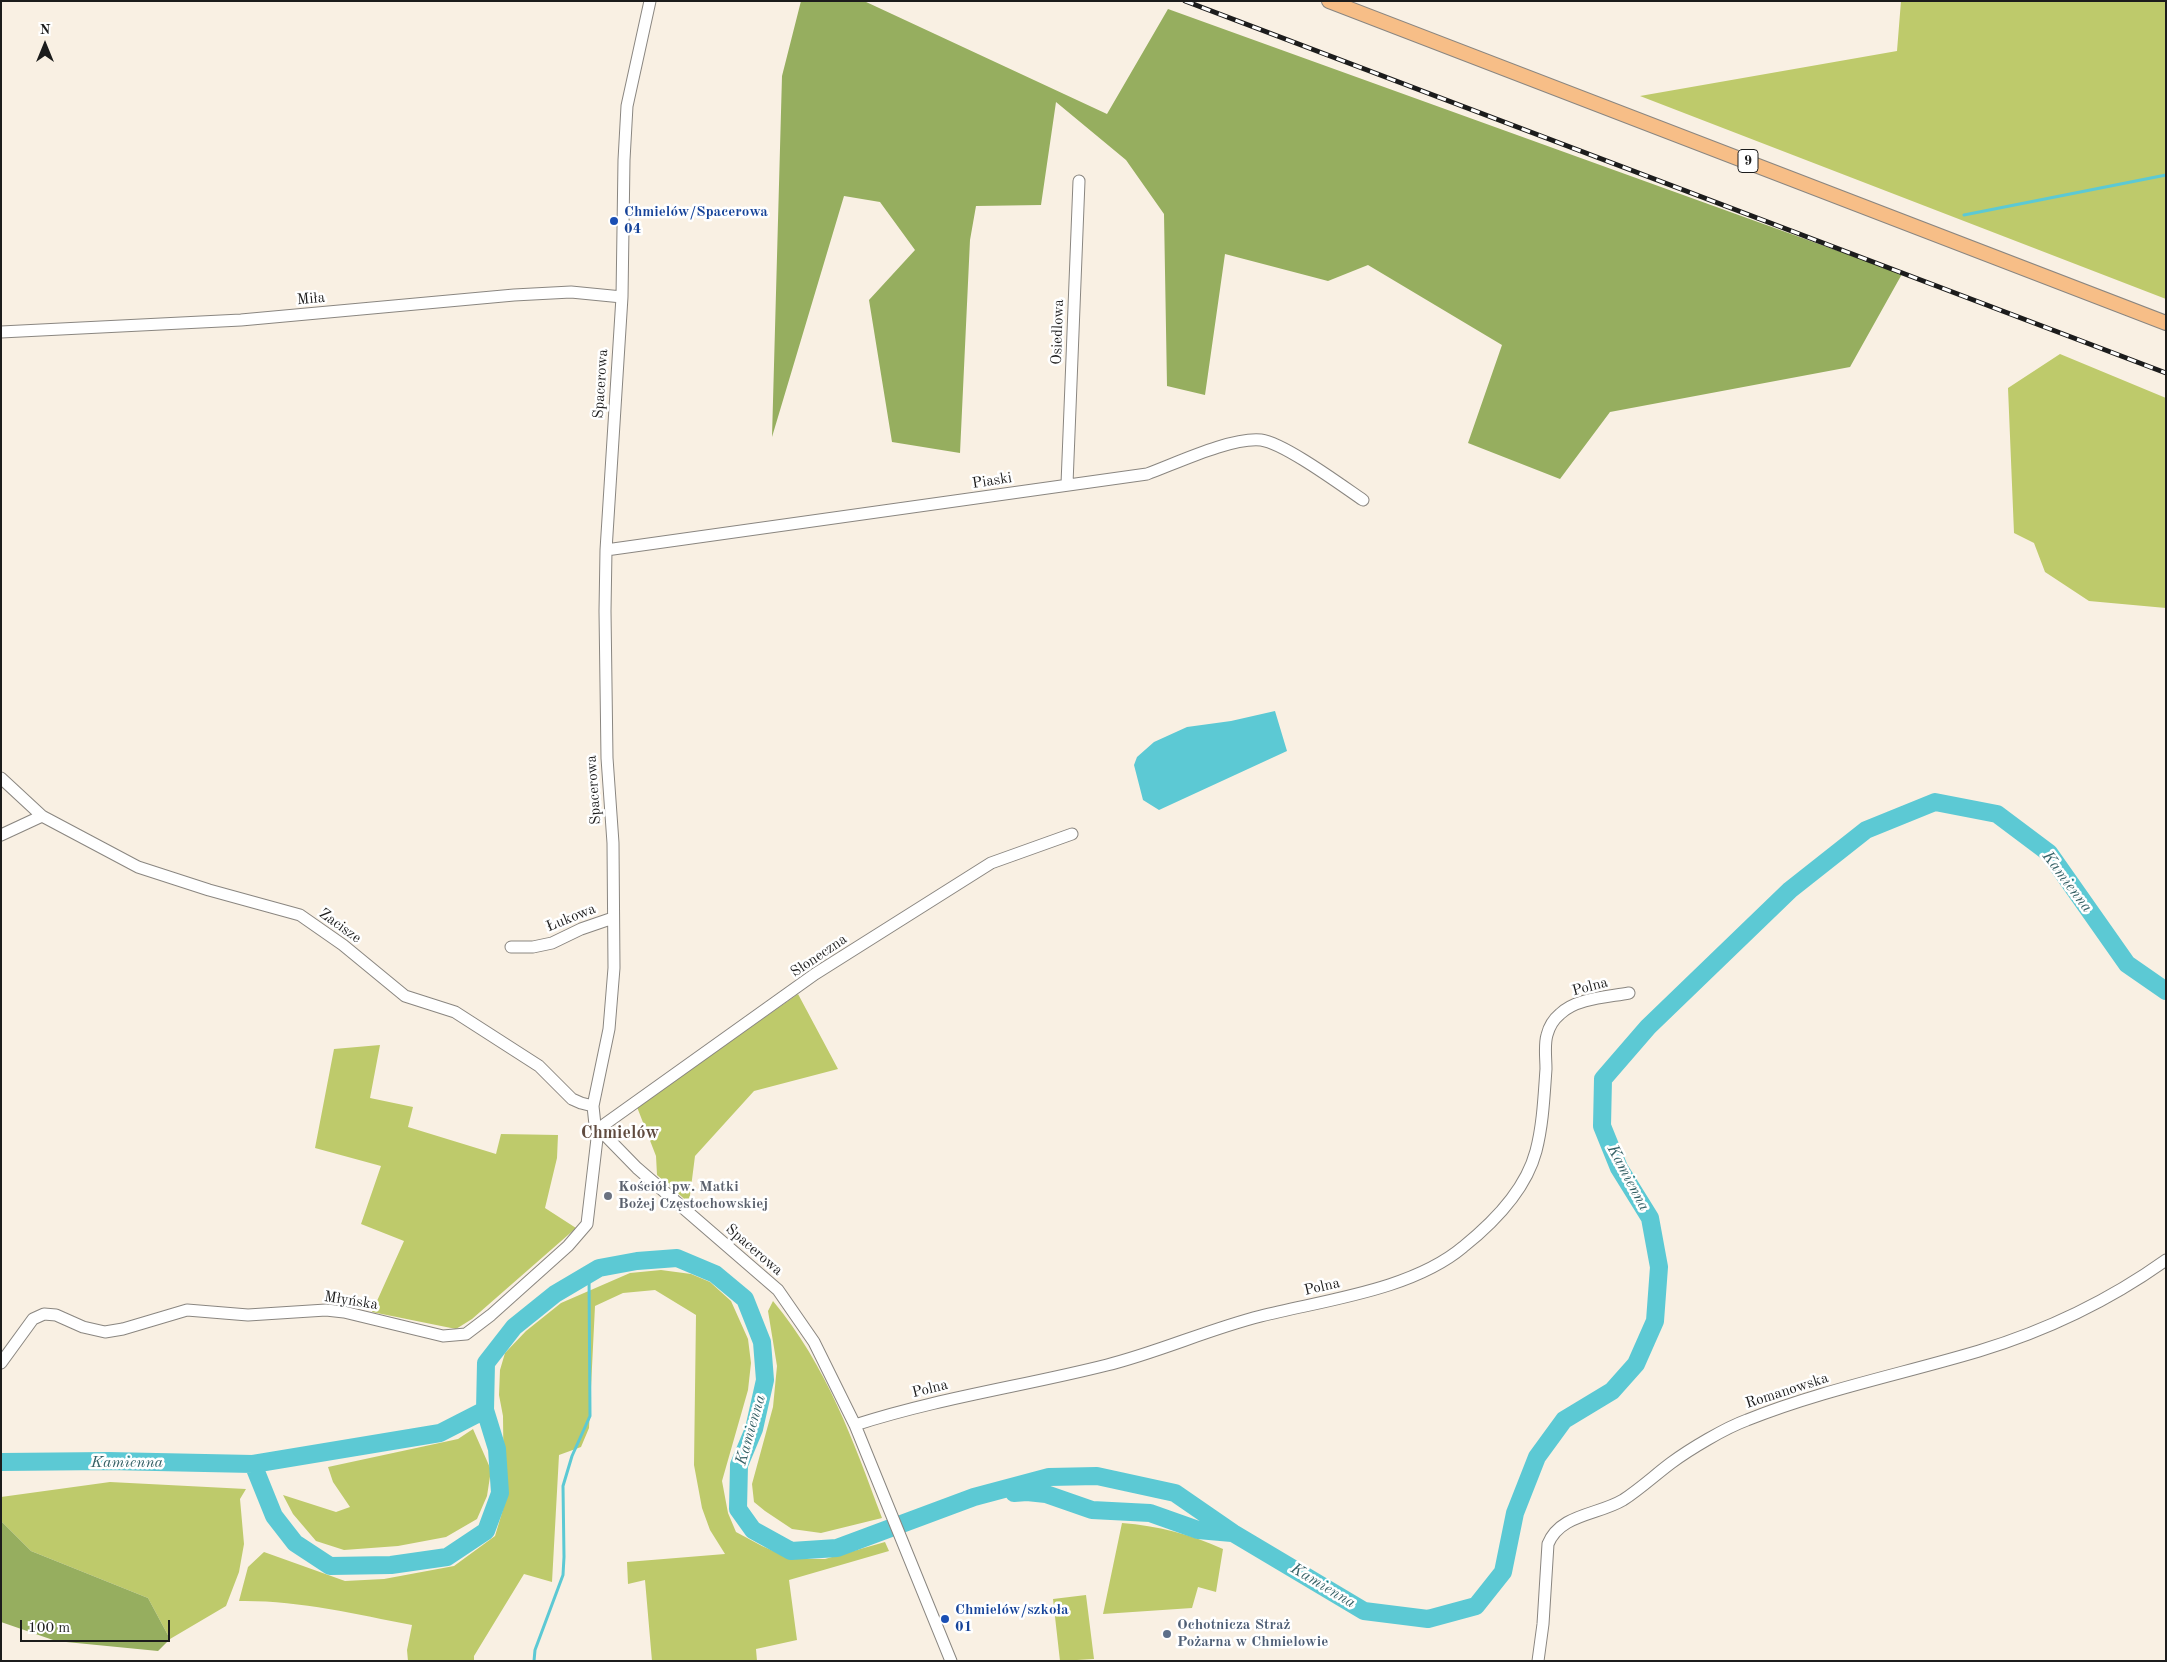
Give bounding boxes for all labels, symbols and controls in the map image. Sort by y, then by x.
north arrow [20,20,70,70]
text: N [40,23,50,37]
road number: 9 [1738,150,1758,172]
place label: Chmielów/Spacerowa 04 [624,203,768,238]
marker: Chmielów/Spacerowa 04 [608,215,620,227]
street label: Miła [296,289,326,309]
street label: Osiedlowa [1048,299,1068,365]
street label: Spacerowa [590,349,612,419]
street label: Piaski [971,469,1013,493]
street label: Spacerowa [583,755,605,825]
water label: Kamienna [2038,847,2096,917]
street label: Łukowa [544,900,598,936]
street label: Zacisze [315,905,365,947]
street label: Słoneczna [787,930,851,982]
street label: Polna [1570,974,1610,1000]
district label: Chmielów [581,1122,659,1144]
water label: Kamienna [1603,1142,1653,1214]
place label: Kościół pw. Matki Bożej Częstochowskiej [618,1178,768,1213]
marker: Kościół pw. Matki Bożej Częstochowskiej [602,1190,614,1202]
street label: Spacerowa [722,1220,786,1280]
street label: Polna [1302,1274,1342,1300]
street label: Młyńska [323,1288,379,1314]
street label: Romanowska [1743,1369,1831,1413]
street label: Polna [910,1376,950,1402]
water label: Kamienna [732,1393,770,1467]
water label: Kamienna [91,1453,163,1473]
water label: Kamienna [1287,1559,1359,1613]
place label: Chmielów/szkoła 01 [955,1601,1069,1636]
scale bar [22,1610,172,1642]
marker: Chmielów/szkoła 01 [939,1613,951,1625]
place label: Ochotnicza Straż Pożarna w Chmielowie [1177,1616,1328,1651]
text: 100 m [28,1621,70,1636]
marker: Ochotnicza Straż Pożarna w Chmielowie [1161,1628,1173,1640]

